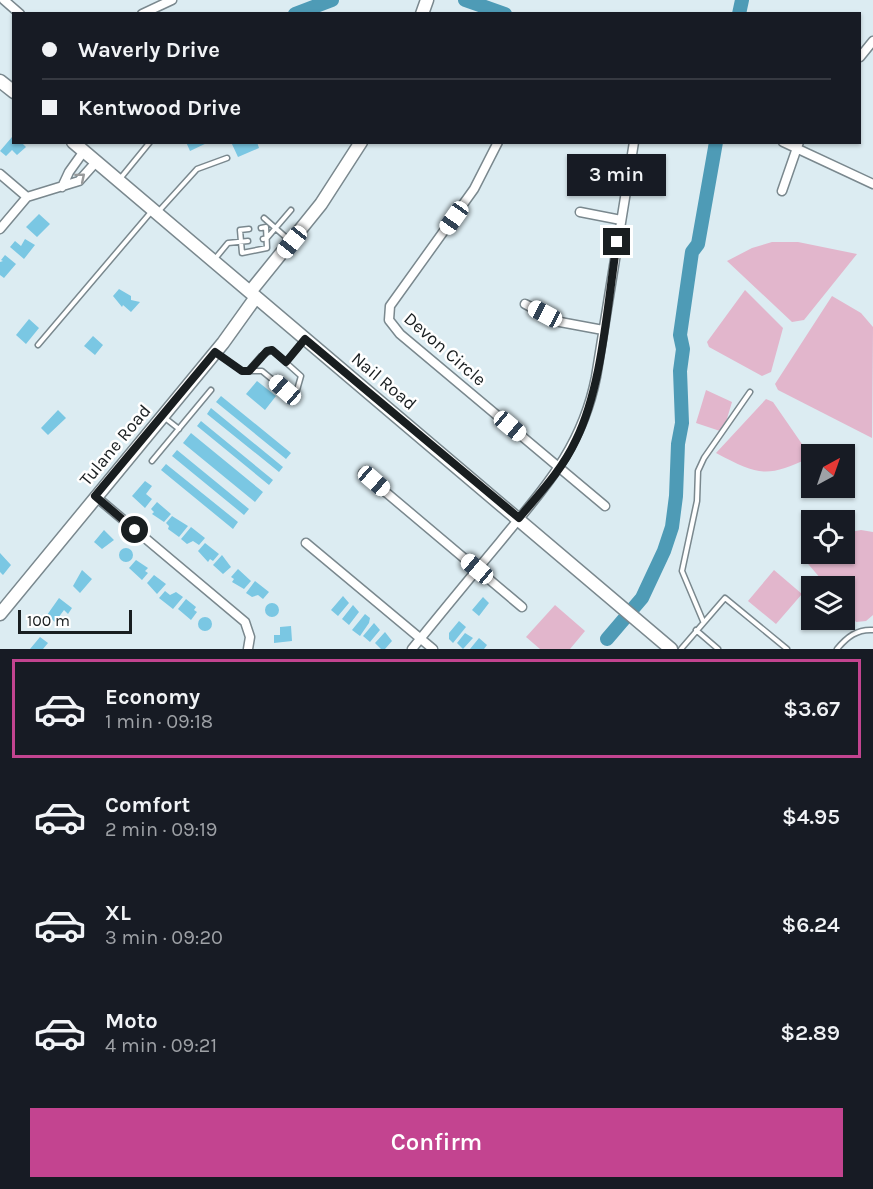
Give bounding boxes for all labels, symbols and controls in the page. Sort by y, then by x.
text: Waverly Drive [78,37,220,63]
text: Kentwood Drive [78,95,241,121]
callout: 3 min [568,155,666,197]
text: 3 min [589,163,644,186]
one-way arrow [74,173,85,184]
car [436,198,472,238]
car [274,222,310,262]
route end [603,228,630,255]
car [525,298,565,330]
street label: Devon Circle [399,307,491,391]
street label: Nail Road [347,347,421,415]
car [266,371,304,409]
street label: Tulane Road [75,400,155,490]
car [490,408,530,444]
north arrow [801,444,855,498]
map controls [801,444,855,630]
car [355,462,393,500]
button: locate [801,510,855,564]
route start [121,516,148,543]
car [457,551,497,587]
button: layers [801,576,855,630]
scale bar [18,607,132,634]
text: 100 m [27,611,70,630]
icon: car [33,682,87,736]
text: Economy [105,684,200,710]
text: $3.67 [783,696,840,722]
text: 1 min · 09:18 [105,710,213,733]
icon: car [33,790,87,844]
text: Comfort [105,792,190,818]
text: $4.95 [782,804,840,830]
text: 2 min · 09:19 [105,818,217,841]
icon: car [33,898,87,952]
text: XL [105,900,131,926]
text: $6.24 [782,912,840,938]
text: 3 min · 09:20 [105,926,223,949]
icon: car [33,1006,87,1060]
text: Moto [105,1008,158,1034]
text: $2.89 [780,1020,840,1046]
text: 4 min · 09:21 [105,1034,217,1057]
button: Confirm [30,1108,843,1177]

